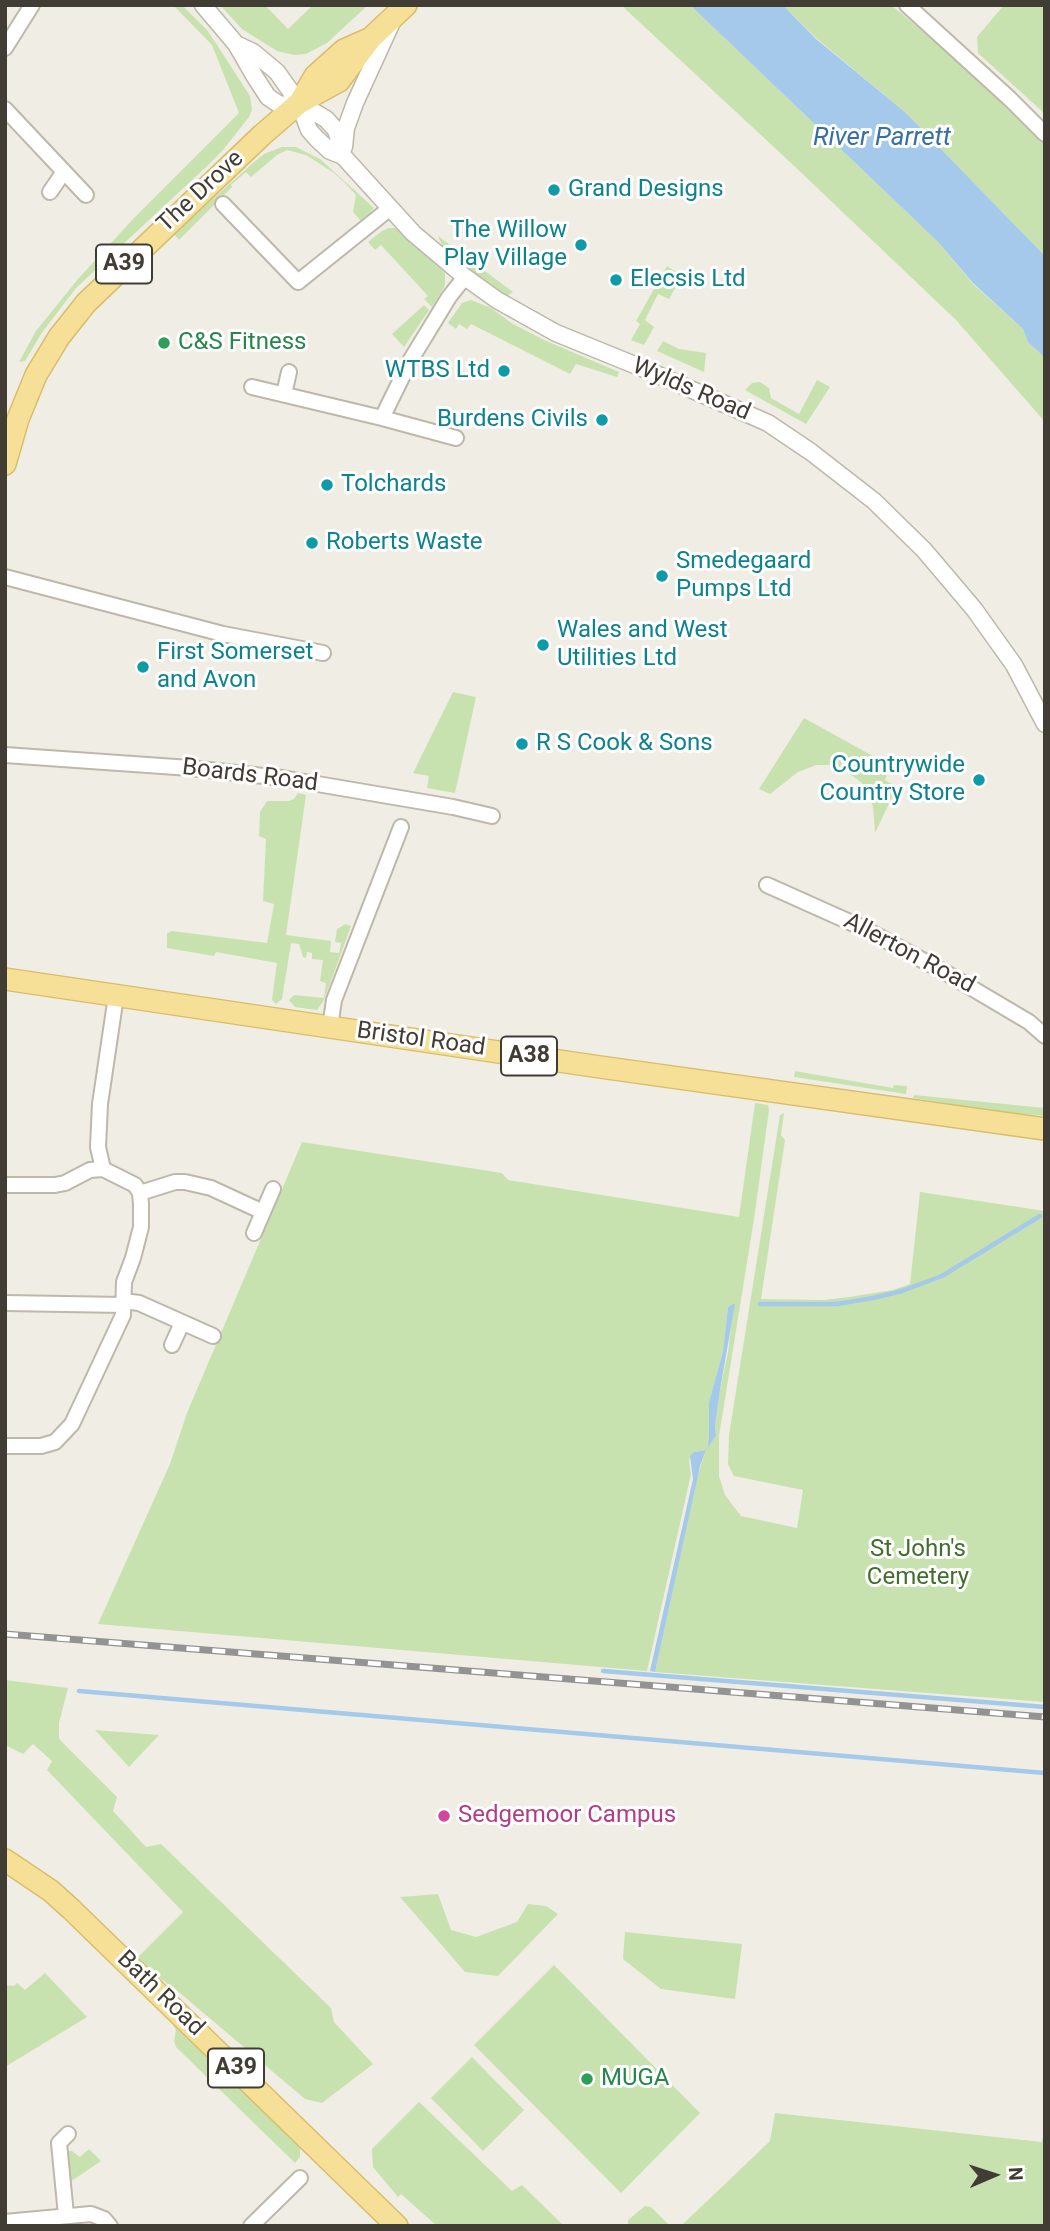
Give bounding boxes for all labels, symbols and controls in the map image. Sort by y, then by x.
water label: River Parrett [813,122,951,154]
street label: The Drove [152,145,250,239]
place label: Grand Designs [568,176,724,204]
marker: Grand Designs [546,182,562,198]
place label: The Willow Play Village [444,217,567,273]
marker: The Willow Play Village [573,237,589,253]
road number: A39 [96,244,152,284]
place label: Elecsis Ltd [630,266,746,294]
marker: Elecsis Ltd [608,272,624,288]
place label: C&S Fitness [178,329,306,357]
marker: C&S Fitness [156,335,172,351]
street label: Wylds Road [628,352,754,428]
place label: WTBS Ltd [385,357,490,385]
marker: WTBS Ltd [496,363,512,379]
place label: Burdens Civils [437,406,588,434]
marker: Burdens Civils [594,412,610,428]
place label: Tolchards [341,471,446,499]
marker: Tolchards [319,477,335,493]
place label: Roberts Waste [326,529,483,557]
marker: Roberts Waste [304,535,320,551]
place label: Smedegaard Pumps Ltd [676,548,811,604]
marker: Smedegaard Pumps Ltd [654,568,670,584]
place label: Wales and West Utilities Ltd [557,617,728,673]
marker: Wales and West Utilities Ltd [535,637,551,653]
place label: First Somerset and Avon [157,639,313,695]
marker: First Somerset and Avon [135,659,151,675]
place label: R S Cook & Sons [536,730,713,758]
marker: R S Cook & Sons [514,736,530,752]
place label: Countrywide Country Store [820,752,965,808]
street label: Boards Road [180,753,320,799]
marker: Countrywide Country Store [971,772,987,788]
street label: Allerton Road [839,907,979,1001]
street label: Bristol Road [355,1017,487,1063]
road number: A38 [501,1036,557,1076]
park label: St John's Cemetery [867,1536,969,1592]
place label: Sedgemoor Campus [458,1802,676,1830]
marker: Sedgemoor Campus [436,1808,452,1824]
street label: Bath Road [110,1945,210,2043]
road number: A39 [208,2048,264,2088]
place label: MUGA [601,2065,670,2093]
marker: MUGA [579,2071,595,2087]
north arrow [959,2140,1029,2210]
text: N [1004,2167,1027,2181]

